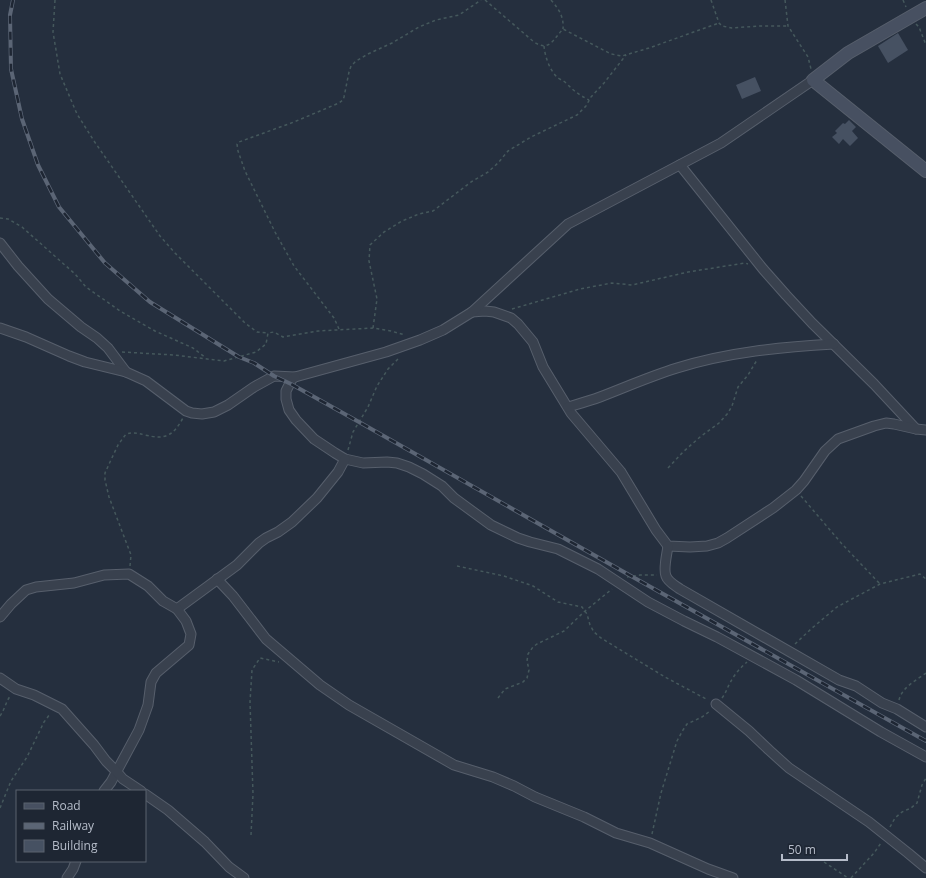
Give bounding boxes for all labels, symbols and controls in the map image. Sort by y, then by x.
legend [16,790,146,862]
text: Road [52,797,81,814]
text: Railway [52,817,95,834]
scale bar [782,836,847,862]
text: Building [52,837,98,854]
text: 50 m [788,841,816,858]

